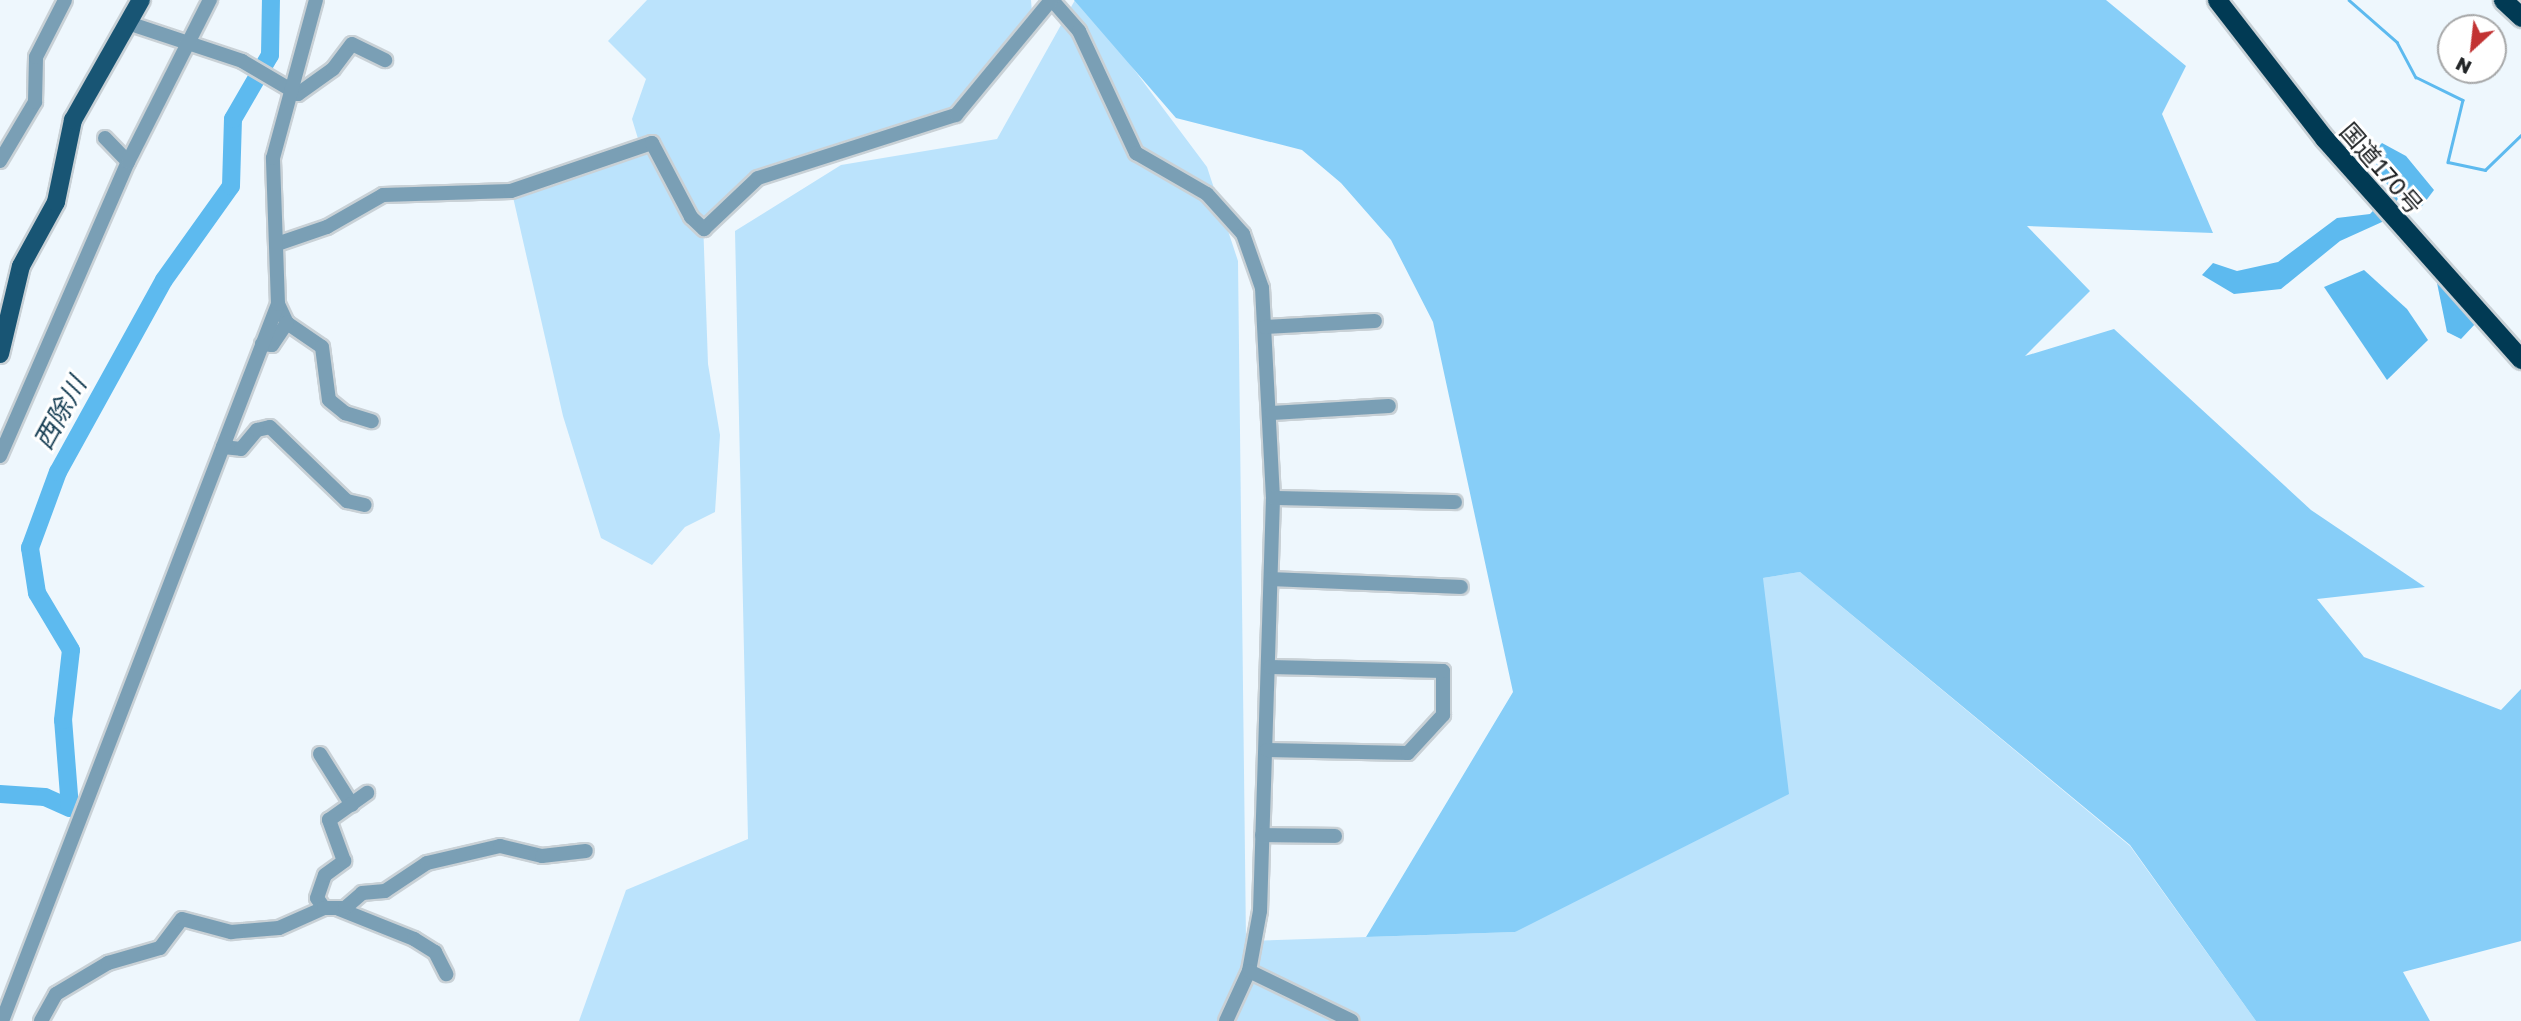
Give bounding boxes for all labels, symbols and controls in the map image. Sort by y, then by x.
north arrow [2437,14,2507,84]
text: N [2451,53,2475,80]
street label: 国道170号 [2335,117,2429,219]
water label: 西除川 [27,371,93,455]

